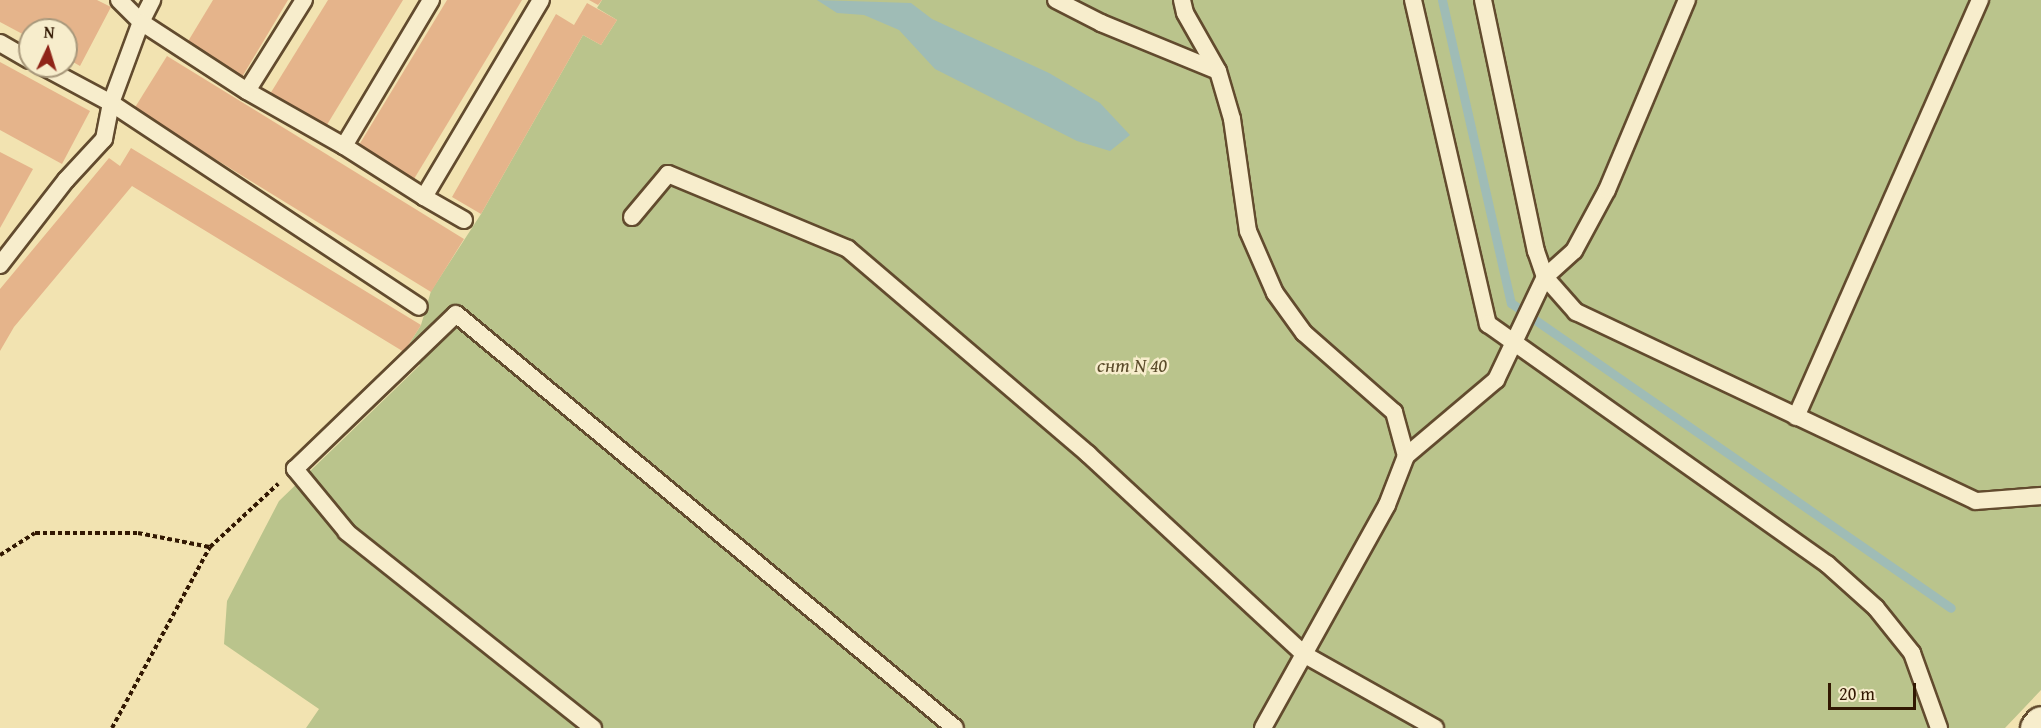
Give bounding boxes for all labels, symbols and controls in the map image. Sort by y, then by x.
north arrow [18,18,78,78]
text: N [43,20,55,44]
park label: снт N 40 [1097,352,1167,376]
scale bar [1831,671,1920,709]
text: 20 m [1839,680,1875,707]

